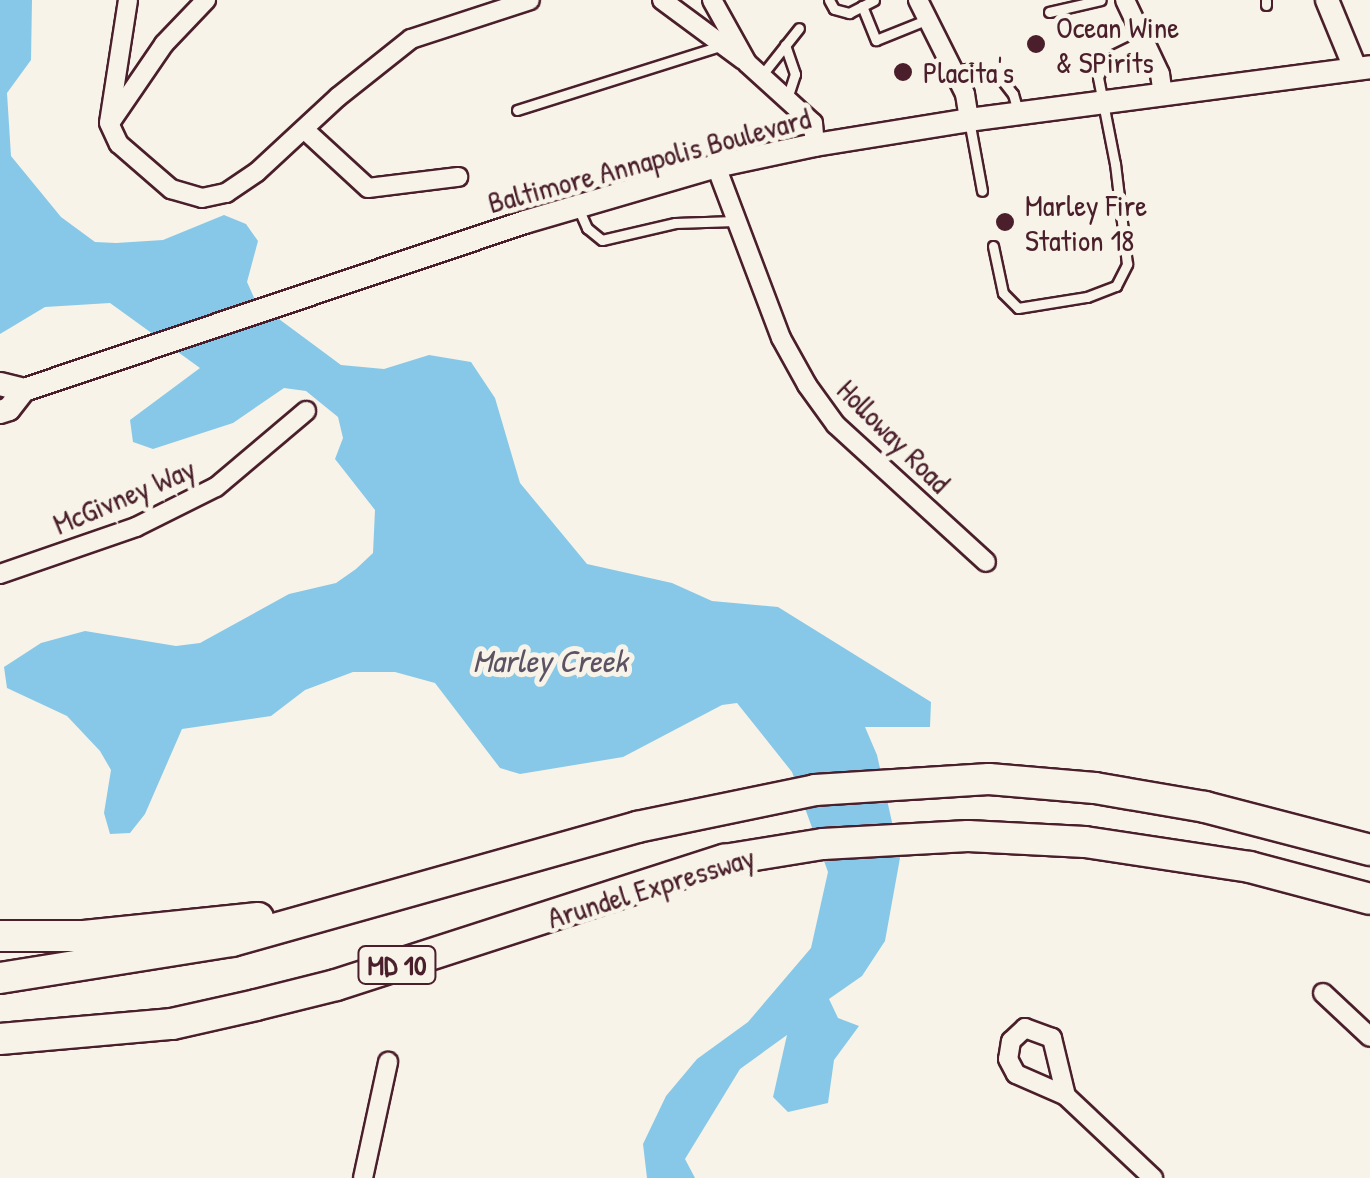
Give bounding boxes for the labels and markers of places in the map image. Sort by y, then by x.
place label: Ocean Wine & SPirits [1056,9,1179,80]
marker: Ocean Wine & SPirits [1025,33,1047,55]
place label: Placita's [923,54,1014,90]
marker: Placita's [892,61,914,83]
place label: Marley Fire Station 18 [1025,187,1147,258]
marker: Marley Fire Station 18 [994,211,1016,233]

